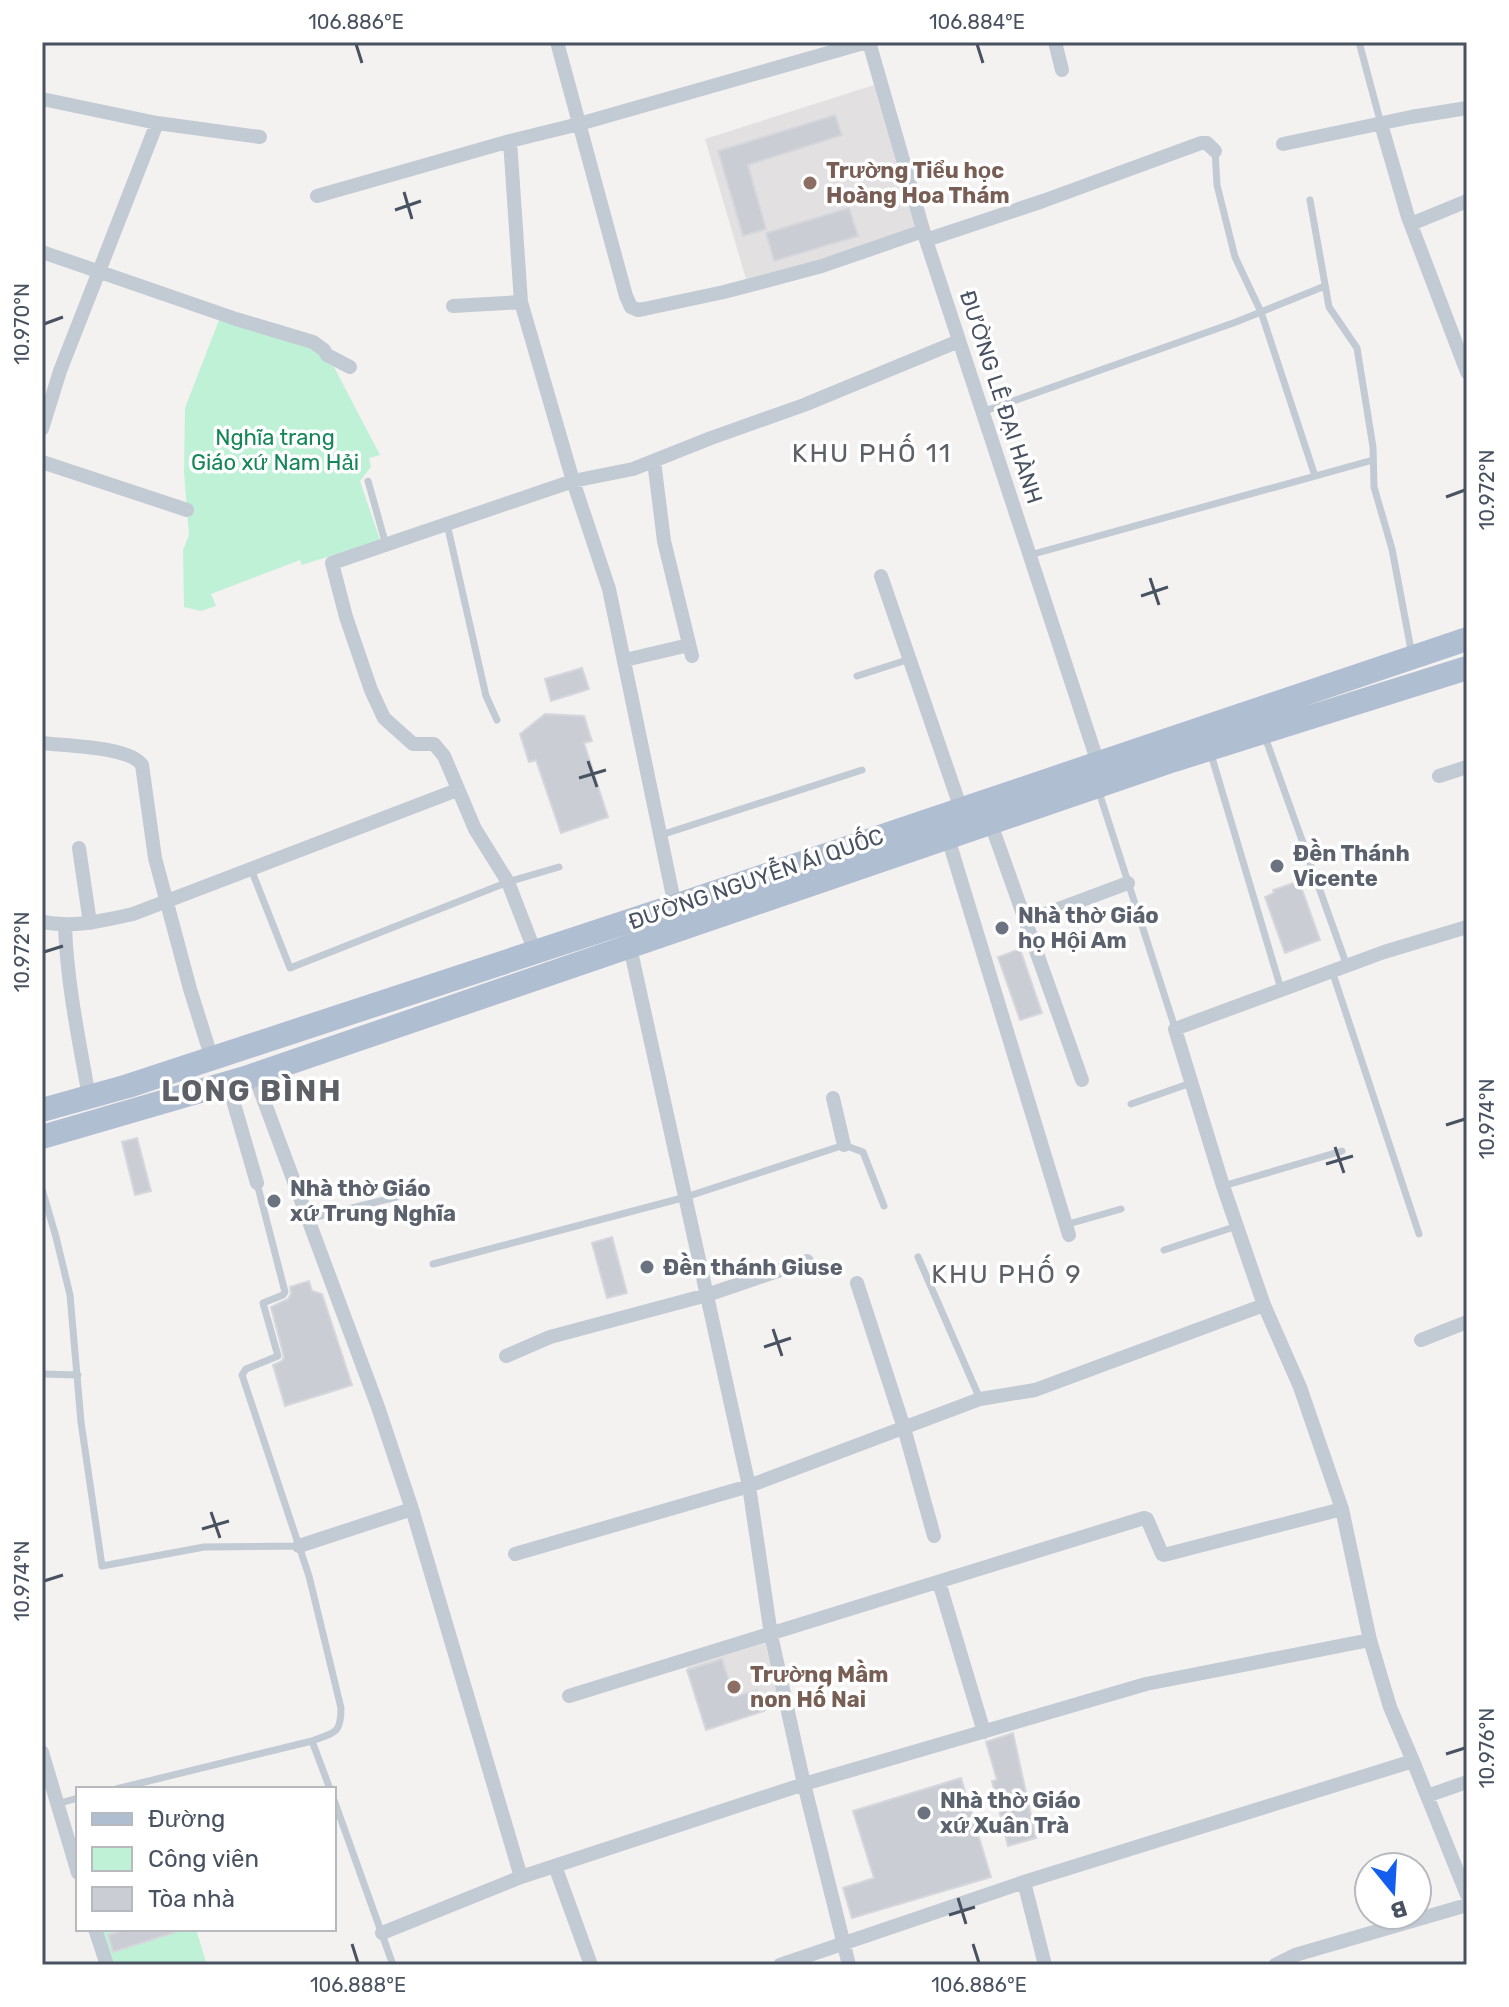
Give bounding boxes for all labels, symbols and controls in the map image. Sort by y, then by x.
text: 106.886°E [308,10,404,34]
text: 106.884°E [929,10,1025,34]
place label: Trường Tiểu học Hoàng Hoa Thám [826,157,1010,209]
marker: Trường Tiểu học Hoàng Hoa Thám [801,174,819,192]
text: 10.970°N [10,283,34,365]
street label: ĐƯỜNG LÊ ĐẠI HÀNH [954,287,1048,507]
park label: Nghĩa trang Giáo xứ Nam Hải [191,424,359,476]
district label: KHU PHỐ 11 [792,433,952,469]
text: 10.972°N [1475,450,1499,530]
street label: ĐƯỜNG NGUYỄN ÁI QUỐC [624,820,887,935]
place label: Đền Thánh Vicente [1293,838,1410,892]
marker: Đền Thánh Vicente [1268,857,1286,875]
place label: Nhà thờ Giáo họ Hội Am [1018,902,1159,954]
text: 10.972°N [10,912,34,992]
marker: Nhà thờ Giáo họ Hội Am [993,919,1011,937]
district label: LONG BÌNH [161,1073,343,1109]
text: 10.974°N [1475,1079,1499,1159]
place label: Nhà thờ Giáo xứ Trung Nghĩa [290,1175,456,1227]
marker: Nhà thờ Giáo xứ Trung Nghĩa [265,1192,283,1210]
place label: Đền thánh Giuse [663,1252,843,1281]
district label: KHU PHỐ 9 [931,1254,1083,1290]
marker: Đền thánh Giuse [638,1258,656,1276]
text: 10.974°N [10,1541,34,1621]
place label: Trường Mầm non Hố Nai [750,1659,888,1713]
marker: Trường Mầm non Hố Nai [725,1678,743,1696]
text: 10.976°N [1475,1708,1499,1788]
legend [76,1787,336,1931]
place label: Nhà thờ Giáo xứ Xuân Trà [940,1787,1081,1839]
marker: Nhà thờ Giáo xứ Xuân Trà [915,1804,933,1822]
text: Đường [148,1805,225,1833]
text: Công viên [148,1845,259,1873]
north arrow [1353,1851,1433,1931]
text: Tòa nhà [148,1885,235,1913]
text: B [1387,1894,1411,1925]
text: 106.888°E [310,1973,406,1997]
text: 106.886°E [931,1973,1027,1997]

